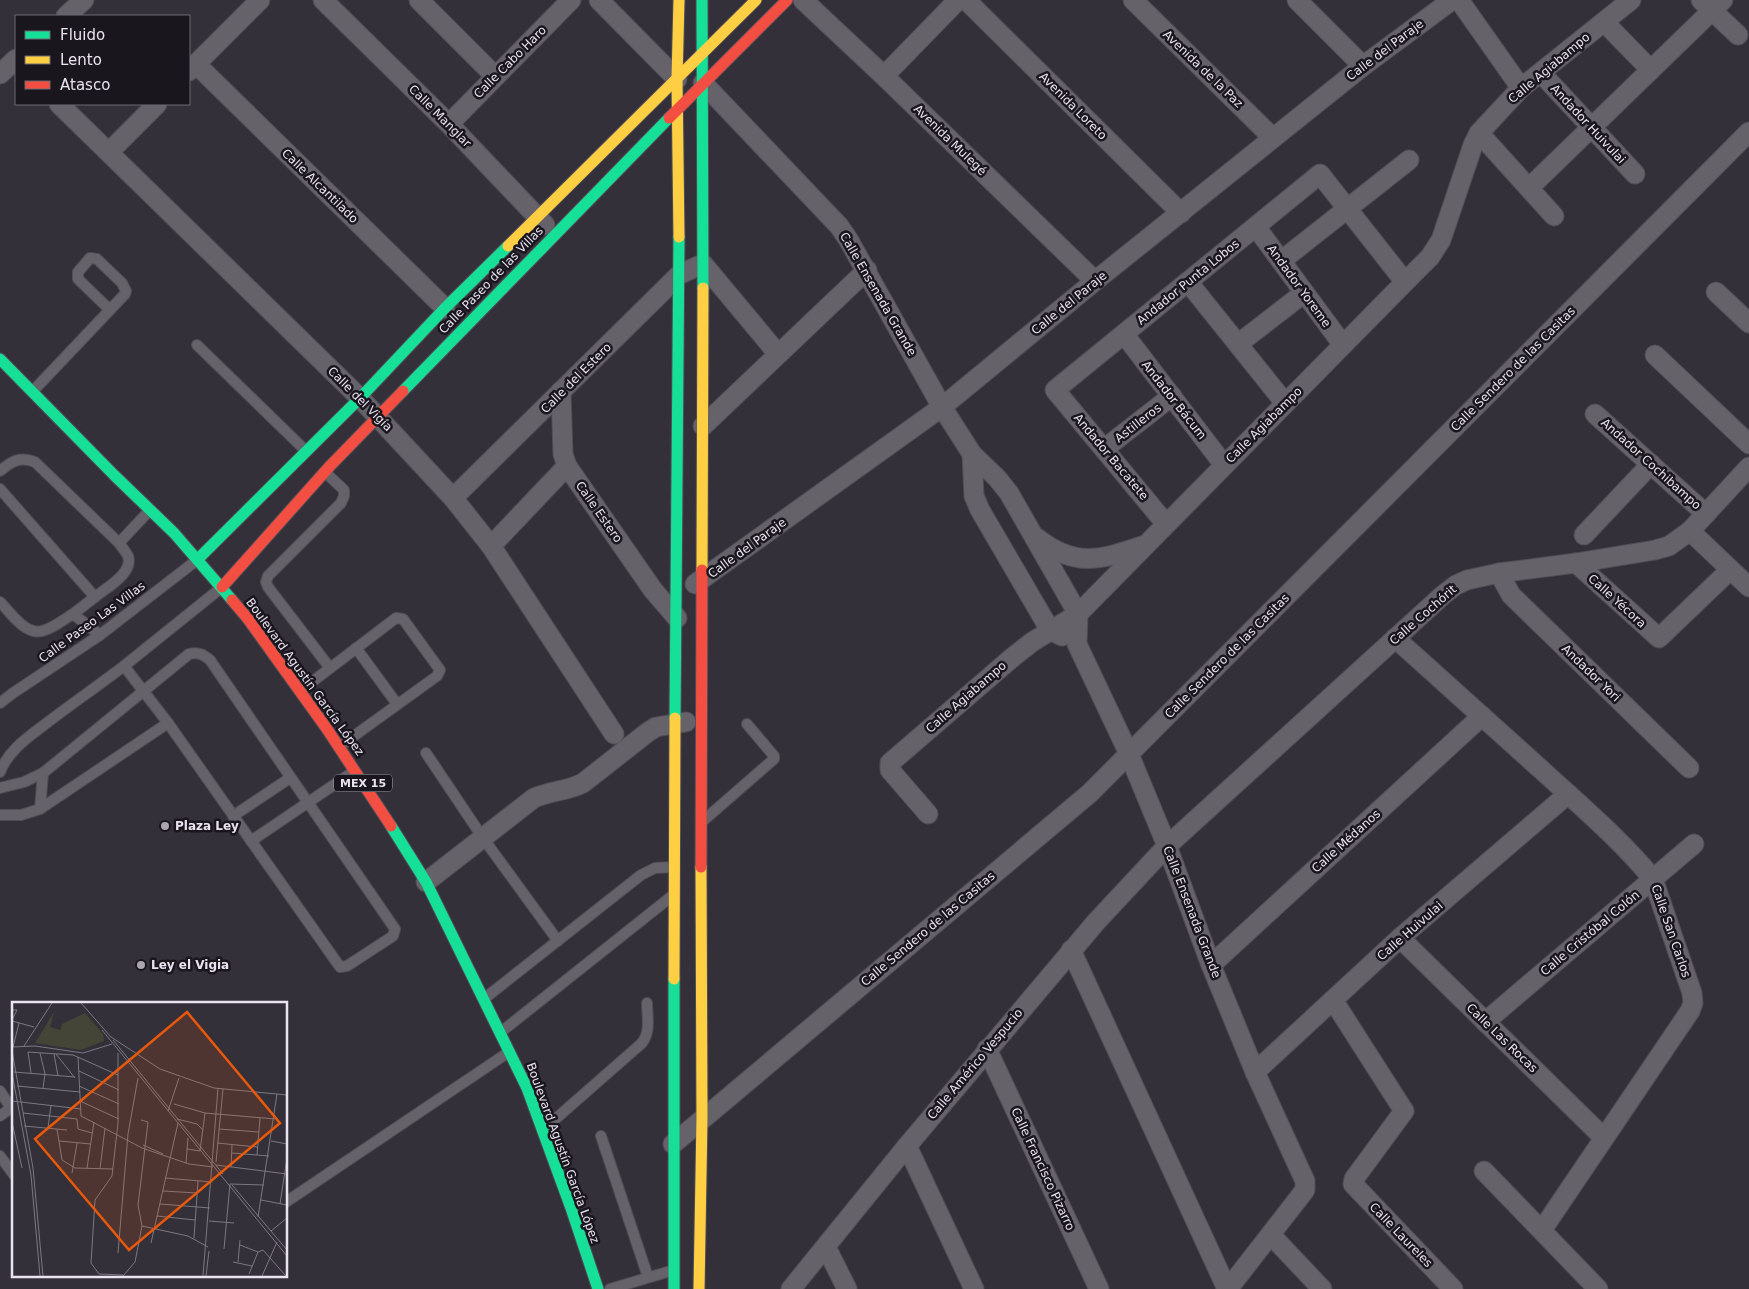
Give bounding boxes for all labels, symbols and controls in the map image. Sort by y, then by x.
legend [15,15,190,105]
street label: Calle del Paraje [1344,16,1426,84]
street label: Calle Cabo Haro [471,23,549,101]
text: Fluido [60,26,105,44]
street label: Avenida de la Paz [1160,27,1246,111]
street label: Calle Agiabampo [1506,30,1592,106]
text: Lento [60,51,102,69]
street label: Avenida Loreto [1036,69,1110,143]
text: Atasco [60,76,110,94]
street label: Andador Huivulai [1548,81,1628,167]
street label: Calle Manglar [406,82,474,150]
street label: Avenida Mulegé [911,102,989,178]
street label: Calle Alcantilado [279,146,361,226]
street label: Calle Paseo de las Villas [436,224,546,336]
street label: Calle Ensenada Grande [837,230,919,358]
street label: Andador Punta Lobos [1134,236,1242,328]
street label: Andador Yoreme [1264,242,1334,330]
street label: Calle del Paraje [1029,268,1109,338]
street label: Calle Sendero de las Casitas [1448,304,1578,434]
street label: Calle del Estero [538,340,614,416]
street label: Andador Bácum [1139,358,1209,442]
street label: Calle del Vigía [325,364,395,434]
street label: Calle Agiabampo [1223,384,1305,466]
street label: Astilleros [1112,401,1164,445]
street label: Andador Bacatete [1071,411,1151,503]
street label: Andador Cochibampo [1598,416,1704,512]
street label: Calle Estero [573,479,625,545]
street label: Calle del Paraje [705,515,789,581]
street label: Calle Yécora [1585,571,1649,631]
street label: Calle Paseo Las Villas [36,579,148,665]
street label: Calle Cochórit [1387,582,1459,648]
street label: Calle Sendero de las Casitas [1162,591,1292,721]
street label: Boulevard Agustín García López [243,596,367,758]
street label: Andador Yori [1559,642,1623,704]
street label: Calle Agiabampo [923,658,1009,736]
road number: MEX 15 [334,774,392,791]
street label: Calle Médanos [1309,807,1383,875]
place label: Plaza Ley [175,819,239,833]
marker: Plaza Ley [159,820,171,832]
street label: Calle Ensenada Grande [1160,844,1224,980]
street label: Calle Sendero de las Casitas [858,869,998,989]
street label: Calle San Carlos [1648,883,1694,979]
street label: Calle Cristóbal Colón [1538,888,1642,978]
street label: Calle Huivulai [1374,899,1446,963]
place label: Ley el Vigia [151,958,229,972]
marker: Ley el Vigia [135,959,147,971]
street label: Calle Las Rocas [1464,1001,1540,1075]
inset map [12,1002,288,1276]
street label: Calle Américo Vespucio [925,1006,1025,1122]
street label: Boulevard Agustín García López [524,1061,602,1245]
street label: Calle Francisco Pizarro [1008,1105,1078,1233]
street label: Calle Laureles [1367,1200,1435,1270]

